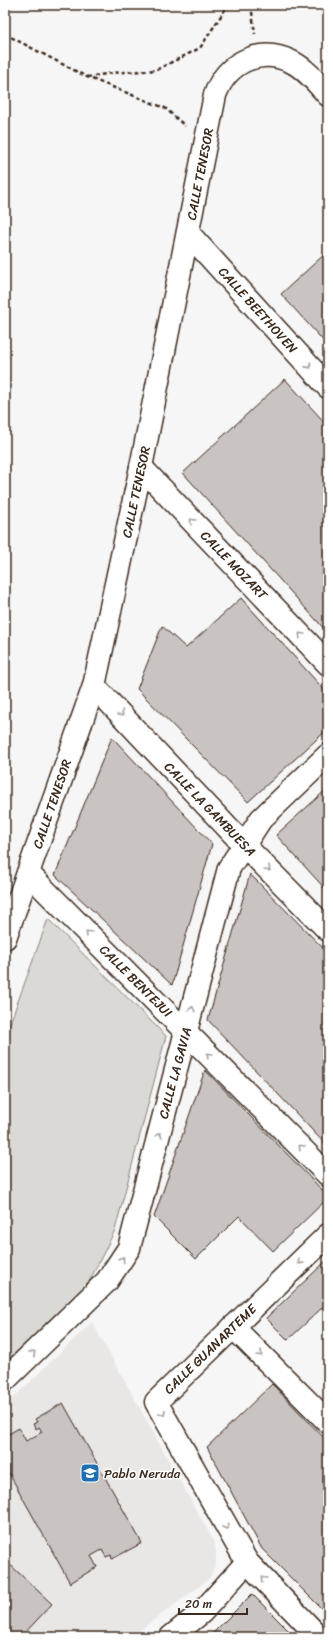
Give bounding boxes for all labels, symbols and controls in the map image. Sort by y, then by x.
street label: CALLE TENESOR [180,126,220,222]
street label: CALLE BEETHOVEN [212,261,304,359]
one-way arrow [304,361,312,369]
street label: CALLE TENESOR [115,444,157,540]
one-way arrow [189,518,197,526]
street label: CALLE MOZART [195,525,274,606]
one-way arrow [298,632,306,640]
one-way arrow [116,709,123,717]
street label: CALLE TENESOR [26,756,78,852]
street label: CALLE LA GAMBUESA [158,756,262,862]
one-way arrow [263,864,271,872]
one-way arrow [85,930,93,938]
street label: CALLE BENTEJUI [94,939,178,1023]
one-way arrow [187,1006,196,1013]
street label: CALLE LA GAVIA [152,1025,198,1121]
one-way arrow [206,1052,214,1060]
one-way arrow [154,1132,163,1139]
one-way arrow [298,1144,305,1152]
one-way arrow [117,1256,125,1263]
one-way arrow [297,1257,305,1265]
street label: CALLE GUANARTEME [158,1298,263,1400]
one-way arrow [28,1350,36,1358]
one-way arrow [256,1350,263,1357]
one-way arrow [158,1409,165,1416]
school or university icon: Pablo Neruda [79,1462,101,1484]
place label: Pablo Neruda [104,1462,181,1485]
one-way arrow [222,1522,229,1530]
one-way arrow [260,1576,267,1584]
scale bar [179,1590,247,1616]
text: 20 m [185,1593,212,1615]

